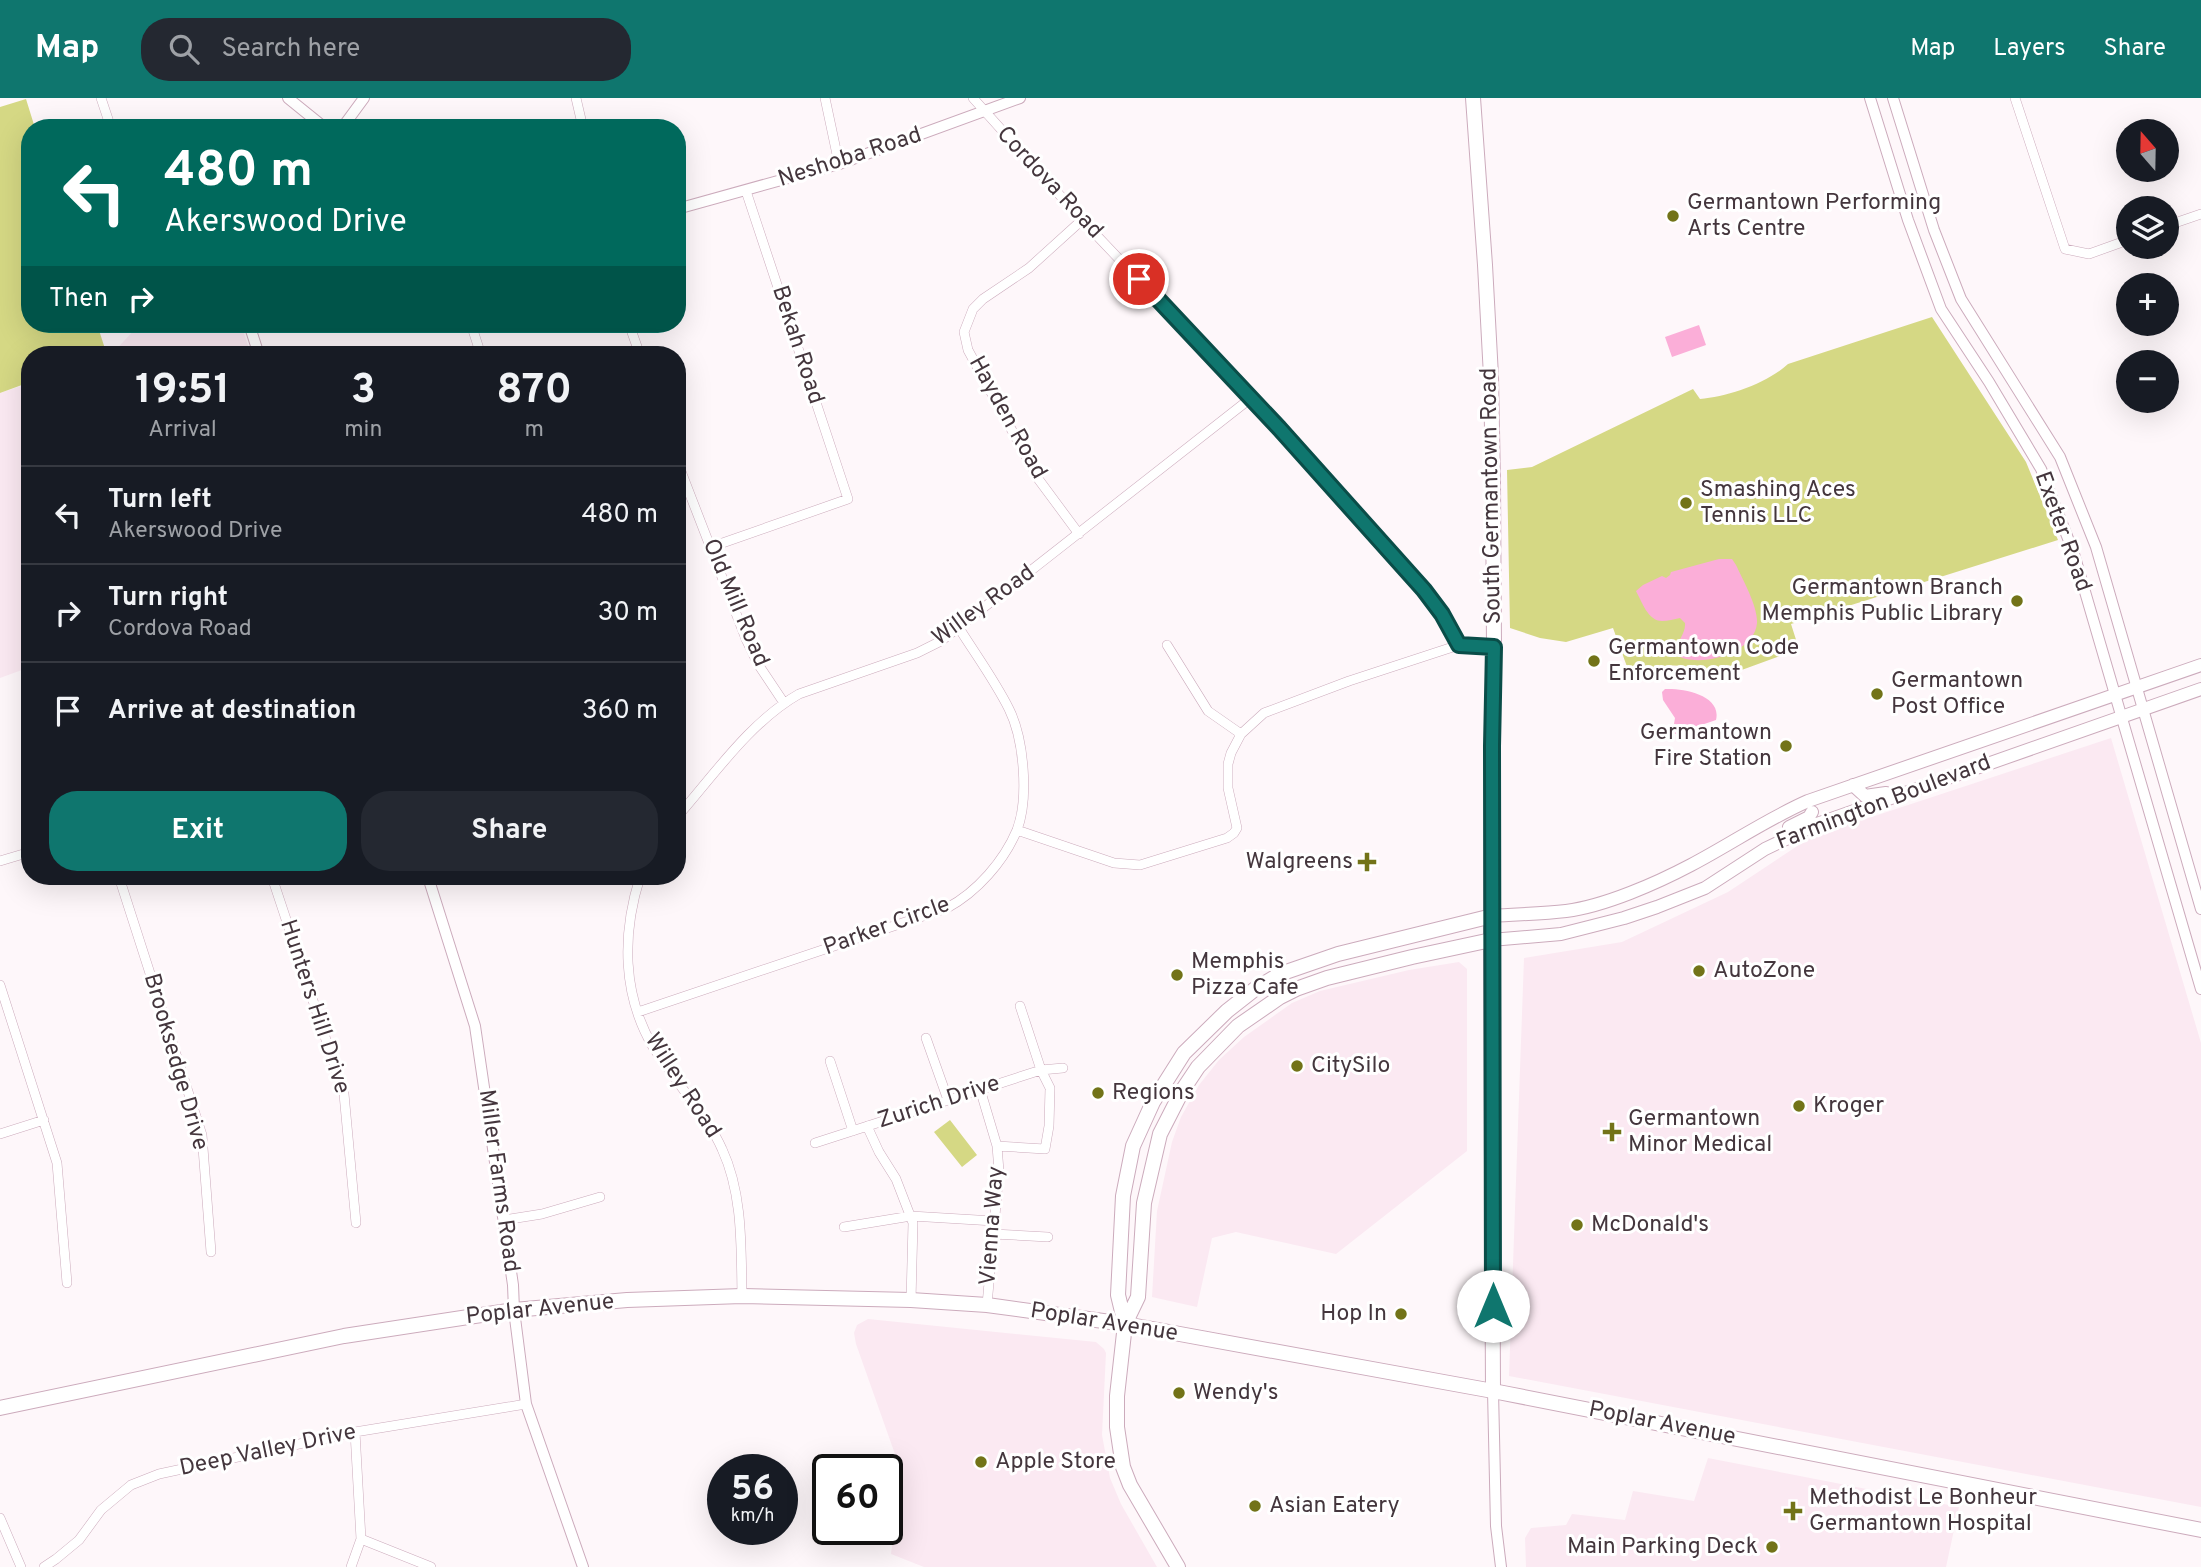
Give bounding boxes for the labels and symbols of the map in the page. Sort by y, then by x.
north arrow [2116,119,2179,182]
street label: Neshoba Road [774,121,926,195]
street label: Cordova Road [989,121,1109,245]
place label: Germantown Performing Arts Centre [1687,189,1941,244]
marker: Germantown Performing Arts Centre [1665,208,1681,224]
pin [1109,249,1169,309]
street label: Bekah Road [764,282,830,408]
street label: Hayden Road [961,351,1053,485]
street label: South Germantown Road [1475,367,1509,625]
street label: Exeter Road [2027,468,2097,596]
place label: Smashing Aces Tennis LLC [1700,476,1856,531]
marker: Smashing Aces Tennis LLC [1678,495,1694,511]
street label: Old Mill Road [695,535,775,671]
street label: Willey Road [927,559,1041,653]
place label: Germantown Branch Memphis Public Library [1762,574,2003,629]
marker: Germantown Branch Memphis Public Library [2009,593,2025,609]
place label: Germantown Code Enforcement [1608,634,1799,689]
marker: Germantown Code Enforcement [1586,653,1602,669]
place label: Germantown Post Office [1891,667,2023,722]
marker: Germantown Post Office [1869,686,1885,702]
place label: Germantown Fire Station [1640,719,1772,774]
marker: Germantown Fire Station [1778,738,1794,754]
street label: Farmington Boulevard [1773,749,1995,857]
place label: Walgreens [1246,848,1353,877]
marker: Walgreens [1359,854,1375,870]
street label: Parker Circle [820,891,954,963]
street label: Hunters Hill Drive [272,916,356,1098]
place label: Memphis Pizza Cafe [1191,948,1299,1003]
place label: AutoZone [1713,957,1815,986]
marker: AutoZone [1691,963,1707,979]
marker: Memphis Pizza Cafe [1169,967,1185,983]
street label: Brooksedge Drive [136,970,214,1154]
street label: Willey Road [637,1028,727,1144]
place label: CitySilo [1311,1052,1390,1081]
marker: CitySilo [1289,1058,1305,1074]
street label: Zurich Drive [874,1070,1004,1136]
place label: Regions [1112,1079,1195,1108]
marker: Regions [1090,1085,1106,1101]
street label: Miller Farms Road [471,1088,525,1274]
place label: Kroger [1813,1092,1884,1121]
marker: Kroger [1791,1098,1807,1114]
place label: Germantown Minor Medical [1628,1105,1772,1160]
marker: Germantown Minor Medical [1602,1122,1622,1142]
street label: Vienna Way [974,1165,1012,1287]
place label: McDonald's [1591,1211,1709,1240]
marker: McDonald's [1569,1217,1585,1233]
position arrow [1456,1269,1530,1343]
street label: Poplar Avenue [464,1288,616,1332]
street label: Poplar Avenue [1028,1297,1180,1349]
place label: Hop In [1320,1300,1387,1329]
marker: Hop In [1393,1306,1409,1322]
place label: Wendy's [1193,1379,1279,1408]
marker: Wendy's [1171,1385,1187,1401]
street label: Poplar Avenue [1586,1396,1738,1452]
street label: Deep Valley Drive [177,1418,359,1484]
place label: Apple Store [995,1448,1116,1477]
speed limit sign: 60 [812,1454,903,1545]
marker: Apple Store [973,1454,989,1470]
place label: Methodist Le Bonheur Germantown Hospital [1809,1484,2037,1539]
place label: Asian Eatery [1269,1492,1400,1521]
marker: Asian Eatery [1247,1498,1263,1514]
marker: Methodist Le Bonheur Germantown Hospital [1783,1501,1803,1521]
place label: Main Parking Deck [1567,1533,1758,1562]
marker: Main Parking Deck [1764,1539,1780,1555]

